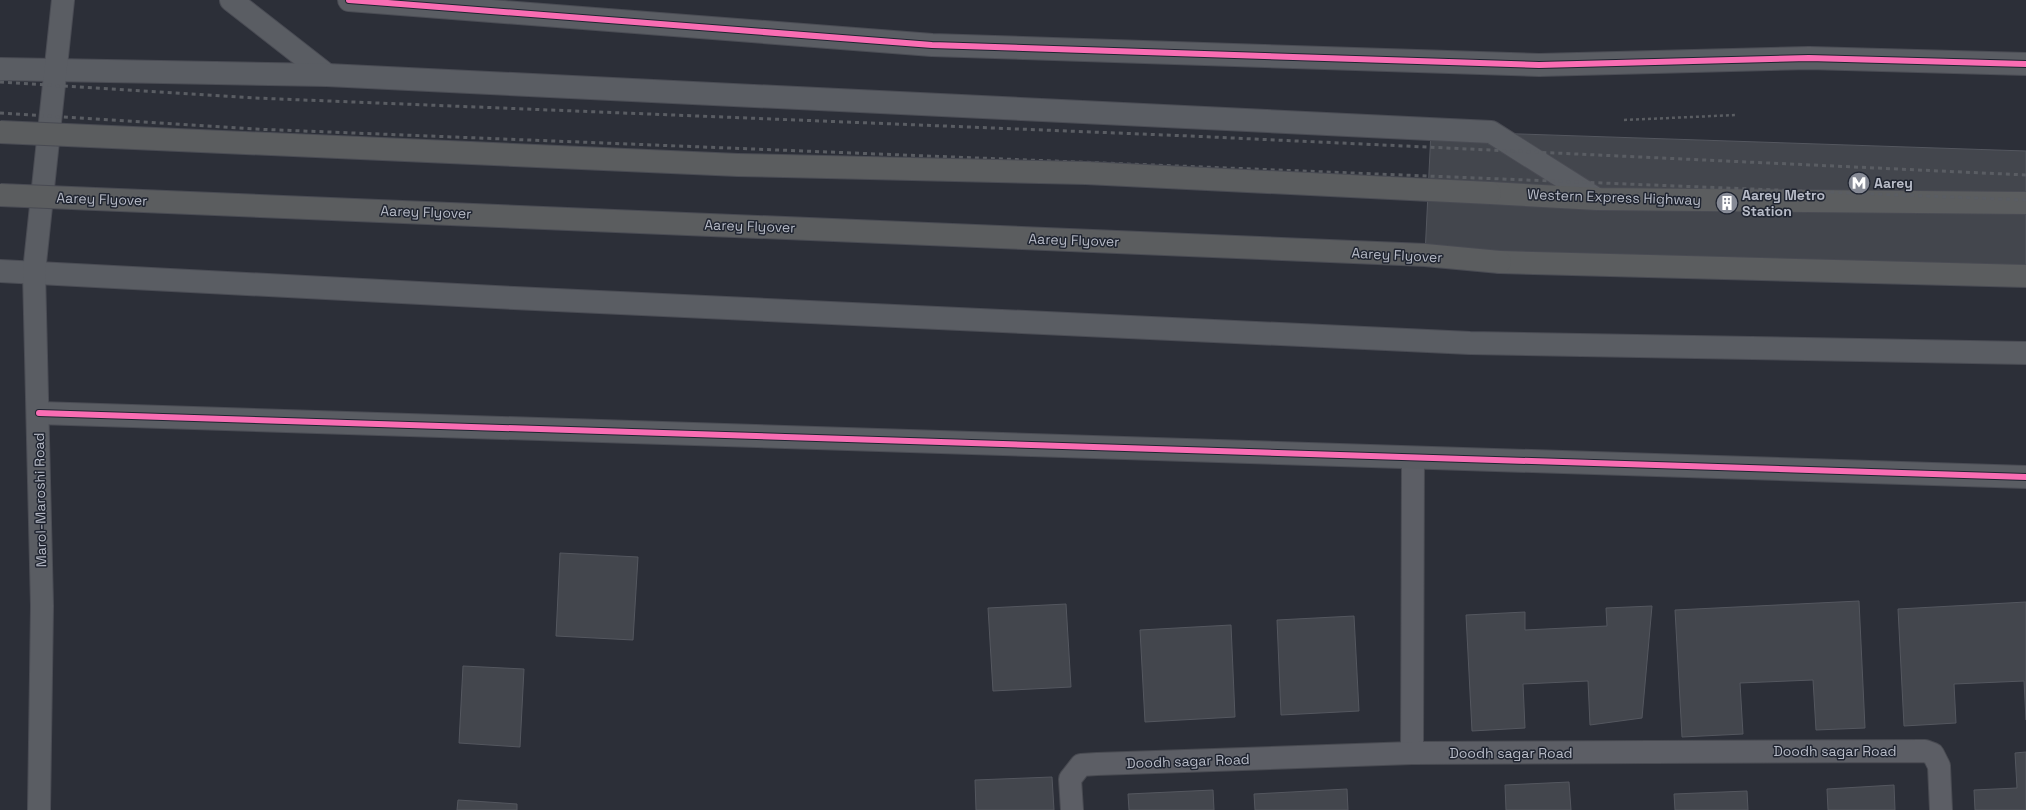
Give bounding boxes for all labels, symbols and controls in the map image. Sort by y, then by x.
metro station icon: Aarey [1846,170,1872,196]
place label: Aarey [1874,174,1913,192]
street label: Western Express Highway [1527,185,1701,209]
place label: Aarey Metro Station [1742,186,1825,220]
street label: Aarey Flyover [56,188,148,210]
building icon: Aarey Metro Station [1714,190,1740,216]
street label: Aarey Flyover [380,201,472,223]
street label: Aarey Flyover [704,215,796,237]
street label: Aarey Flyover [1028,229,1120,251]
street label: Aarey Flyover [1351,244,1443,266]
street label: Marol-Maroshi Road [30,432,50,568]
street label: Doodh sagar Road [1773,742,1897,760]
street label: Doodh sagar Road [1449,744,1573,762]
street label: Doodh sagar Road [1126,750,1250,772]

